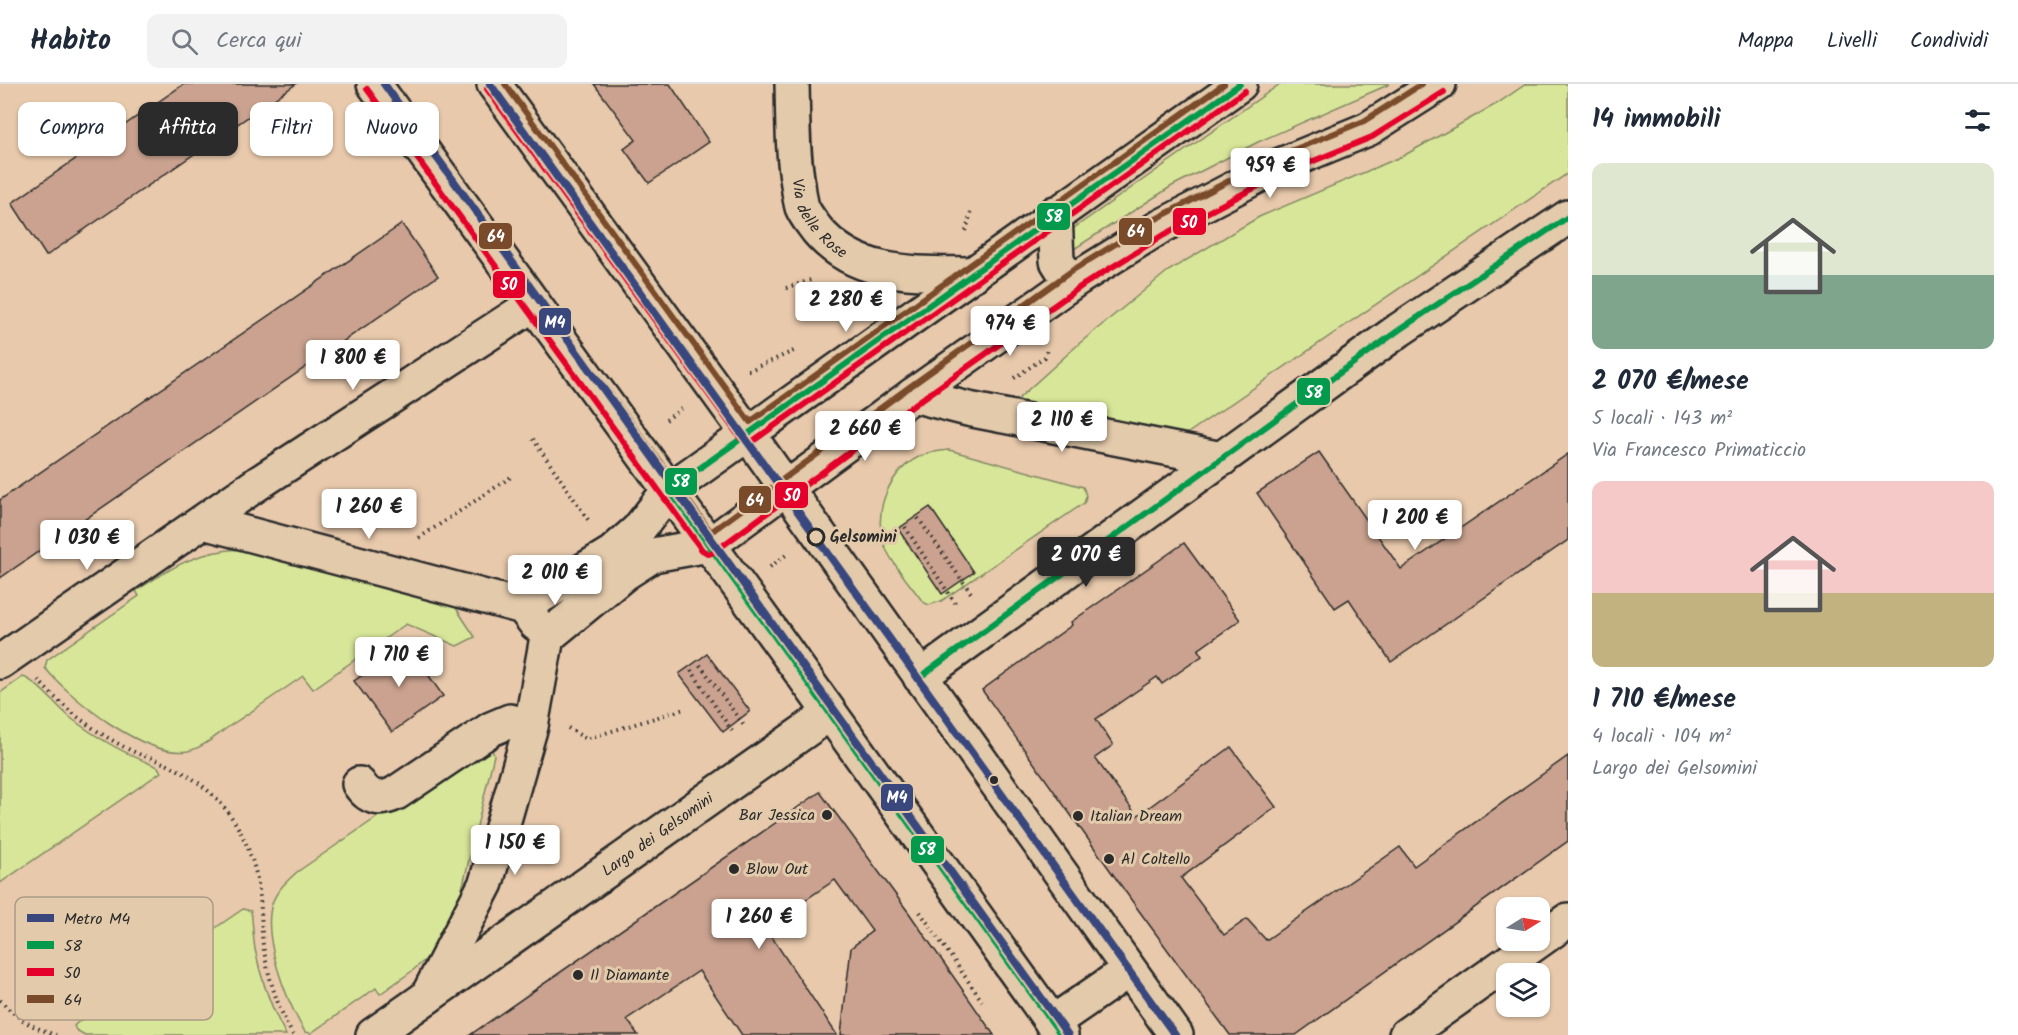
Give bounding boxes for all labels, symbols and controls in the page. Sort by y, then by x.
search box [147,14,567,68]
text: Habito [30,19,111,64]
text: Cerca qui [216,24,302,59]
icon: search [168,25,201,58]
text: Mappa [1737,25,1794,58]
text: Livelli [1827,25,1877,58]
text: Condividi [1910,25,1988,58]
text: 14 immobili [1592,99,1720,141]
chip: Compra [18,102,126,156]
chip: Affitta [138,102,238,156]
chip: Filtri [250,102,333,156]
chip: Nuovo [345,102,439,156]
icon: filters [1961,104,1994,137]
pin: 959 € [1228,148,1312,199]
text: 959 € [1245,151,1295,183]
street label: Via delle Rose [785,177,852,265]
line badge: 58 [1036,202,1071,231]
icon: home [1739,202,1847,310]
text: 58 [1044,205,1063,230]
line badge: 50 [1172,207,1207,236]
text: 50 [1180,211,1198,236]
line badge: 64 [1118,217,1153,246]
text: 64 [1127,220,1145,245]
line badge: 64 [478,222,513,250]
text: 64 [487,225,505,250]
line badge: 50 [492,270,526,299]
text: 50 [500,273,518,298]
pin: 2 280 € [791,282,901,333]
text: 2 280 € [809,285,883,317]
pin: 974 € [968,306,1052,357]
line badge: M4 [538,307,572,336]
text: 974 € [985,309,1035,341]
text: M4 [545,311,566,336]
pin: 1 800 € [298,340,408,391]
text: 1 800 € [320,343,386,375]
text: 2 070 €/mese [1592,361,1749,403]
line badge: 58 [1296,377,1331,406]
text: 58 [1304,381,1323,406]
pin: 2 110 € [1007,402,1117,453]
text: 5 locali · 143 m² [1592,403,1732,435]
text: 2 110 € [1031,405,1093,437]
pin: 2 660 € [810,411,920,462]
text: 2 660 € [829,414,901,446]
text: Via Francesco Primaticcio [1592,435,1806,467]
line badge: 58 [664,467,698,496]
text: 58 [671,470,690,495]
line badge: 50 [774,481,809,509]
text: 50 [783,484,801,509]
line badge: 64 [738,485,772,514]
pin: 1 260 € [314,489,424,540]
text: 64 [746,489,764,514]
text: 1 260 € [336,492,402,524]
pin: 1 200 € [1360,500,1470,551]
text: 1 200 € [1382,503,1448,535]
pin: 1 030 € [32,520,142,571]
icon: home [1739,520,1847,628]
text: 1 030 € [54,523,120,555]
place label: Gelsomini [830,525,898,550]
marker: Gelsomini [807,528,825,546]
pin: 2 070 € [1031,537,1141,588]
text: 2 070 € [1051,540,1121,572]
pin: 2 010 € [500,555,610,606]
text: 2 010 € [522,558,588,590]
pin: 1 710 € [344,637,454,688]
text: 1 710 € [369,640,429,672]
text: 1 710 €/mese [1592,679,1736,721]
text: 4 locali · 104 m² [1592,721,1731,753]
text: Largo dei Gelsomini [1592,753,1757,785]
unlabelled marker [988,774,1000,786]
line badge: M4 [880,783,914,812]
street label: Largo dei Gelsomini [596,786,720,883]
text: M4 [887,786,908,811]
place label: Bar Jessica [739,803,815,828]
place label: Italian Dream [1090,804,1182,829]
marker: Bar Jessica [820,808,834,822]
marker: Italian Dream [1071,809,1085,823]
pin: 1 150 € [460,825,570,876]
text: 1 150 € [485,828,545,860]
line badge: 58 [910,835,945,864]
text: 58 [917,838,936,863]
place label: Al Coltello [1121,847,1190,872]
marker: Al Coltello [1102,852,1116,866]
place label: Blow Out [746,857,809,882]
marker: Blow Out [727,862,741,876]
legend [15,897,213,1020]
north arrow [1496,897,1550,951]
map controls [1496,897,1550,1017]
pin: 1 260 € [704,899,814,950]
text: 1 260 € [726,902,792,934]
text: Metro M4 [64,907,131,932]
text: 58 [64,934,83,959]
text: 50 [64,961,81,986]
place label: Il Diamante [590,963,669,988]
button: layers [1496,963,1550,1017]
marker: Il Diamante [571,968,585,982]
text: 64 [64,988,82,1013]

